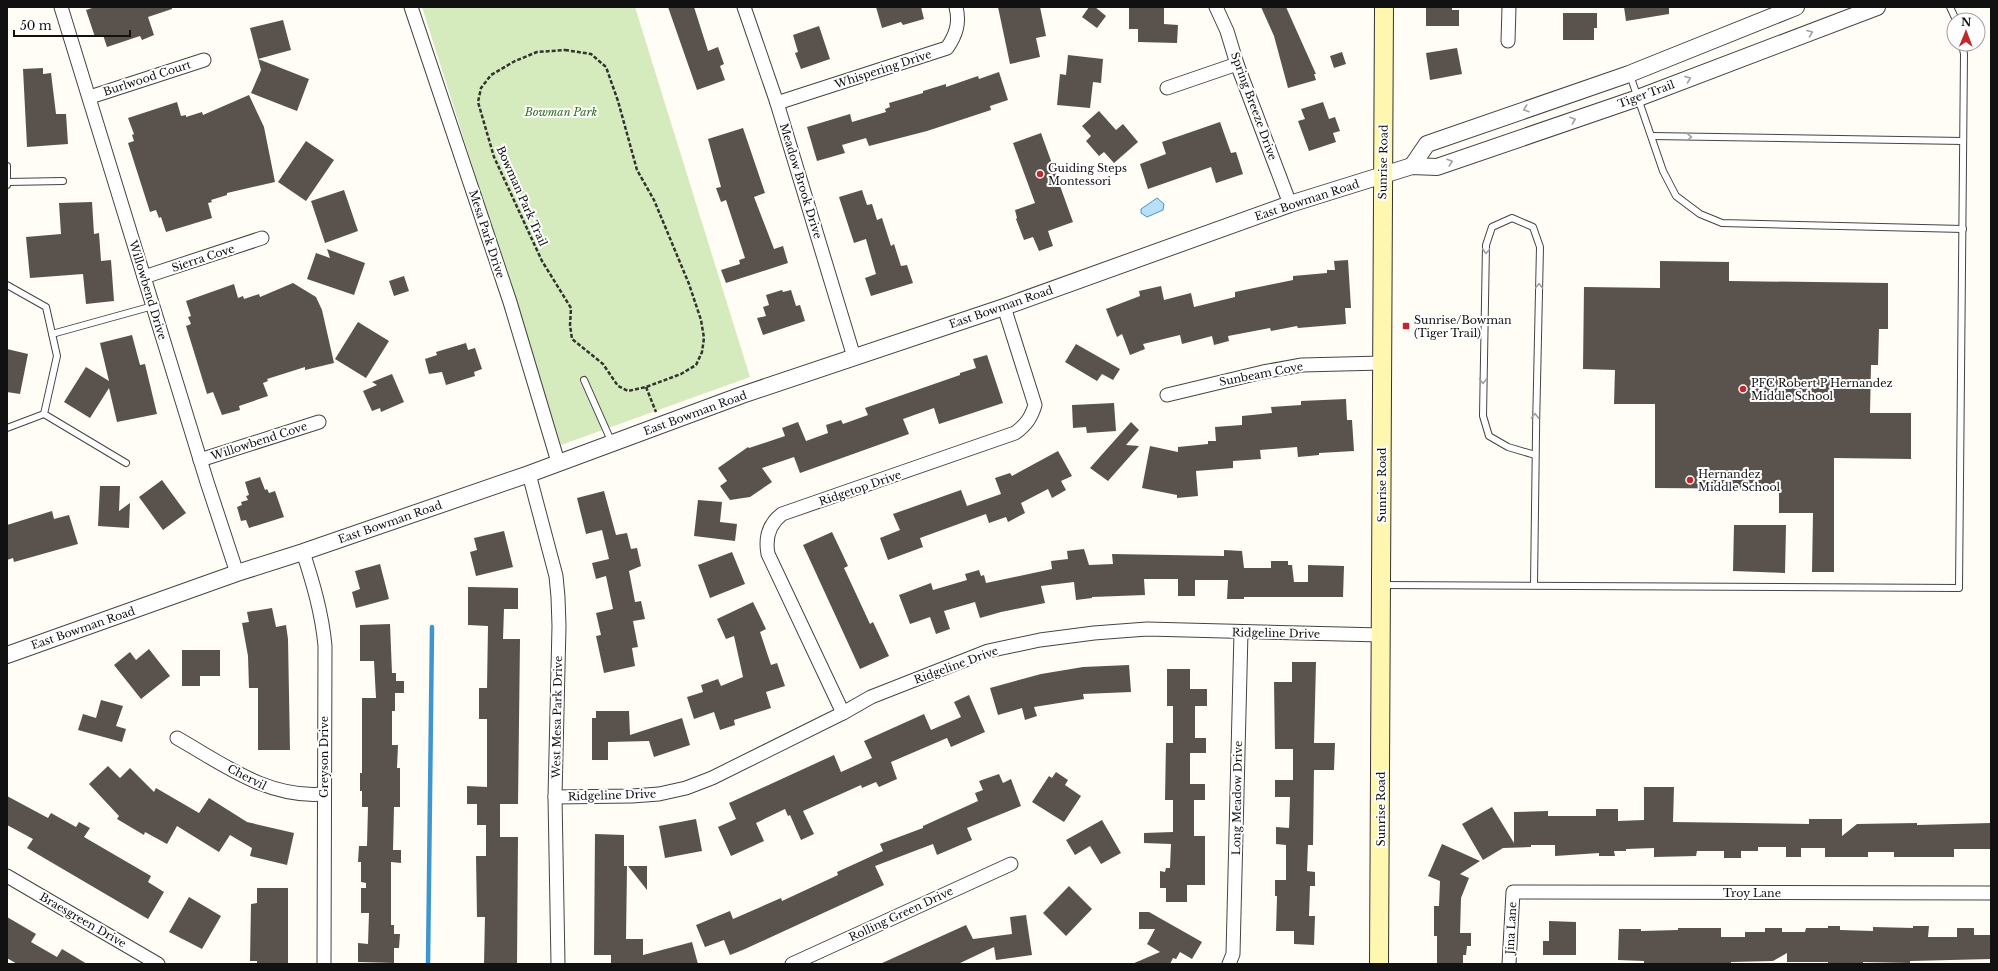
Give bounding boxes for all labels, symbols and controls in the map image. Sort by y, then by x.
scale bar [14,12,130,38]
north arrow [1946,12,1986,52]
text: N [1961,15,1972,29]
text: 50 m [20,18,52,33]
one-way arrow [1806,29,1813,37]
street label: Whispering Drive [832,47,933,92]
street label: Spring Breeze Drive [1228,50,1280,162]
street label: Burlwood Court [101,57,193,99]
one-way arrow [1685,75,1692,84]
street label: Tiger Trail [1616,77,1677,111]
one-way arrow [1523,104,1530,113]
park label: Bowman Park [524,105,598,119]
one-way arrow [1569,116,1576,125]
street label: Meadow Brook Drive [777,122,825,240]
street label: Sunrise Road [1375,124,1391,200]
one-way arrow [1686,133,1692,141]
street label: Bowman Park Trail [494,144,551,249]
one-way arrow [1446,159,1453,167]
place label: Guiding Steps Montessori [1048,161,1127,188]
marker: Guiding Steps Montessori [1035,169,1045,179]
street label: East Bowman Road [1253,176,1362,224]
street label: Mesa Park Drive [466,188,508,280]
street label: Willowbend Drive [126,238,170,341]
street label: Sierra Cove [170,241,236,275]
one-way arrow [1481,248,1490,254]
street label: East Bowman Road [947,282,1055,331]
one-way arrow [1534,283,1543,289]
place label: Sunrise/Bowman (Tiger Trail) [1414,313,1512,340]
marker: Sunrise/Bowman (Tiger Trail) [1401,321,1411,331]
street label: Sunbeam Cove [1218,359,1304,389]
place label: PFC Robert P Hernandez Middle School [1751,376,1893,403]
one-way arrow [1479,378,1487,384]
marker: PFC Robert P Hernandez Middle School [1738,384,1748,394]
street label: East Bowman Road [641,388,749,438]
one-way arrow [1531,413,1539,419]
street label: Willowbend Cove [208,419,309,463]
street label: Sunrise Road [1375,447,1389,522]
street label: Ridgetop Drive [817,467,903,509]
place label: Hernandez Middle School [1698,467,1781,494]
marker: Hernandez Middle School [1685,475,1695,485]
street label: East Bowman Road [336,497,444,546]
street label: East Bowman Road [29,603,137,652]
street label: Ridgeline Drive [1232,625,1320,641]
street label: Ridgeline Drive [912,643,1000,687]
street label: West Mesa Park Drive [549,655,565,780]
street label: Greyson Drive [317,716,331,798]
street label: Long Meadow Drive [1229,741,1245,855]
street label: Chervil [225,761,269,793]
street label: Sunrise Road [1374,771,1388,846]
street label: Ridgeline Drive [568,786,656,804]
street label: Rolling Green Drive [847,884,955,944]
street label: Troy Lane [1723,886,1781,900]
street label: Braesgreen Drive [37,890,129,950]
street label: Jina Lane [1503,901,1519,957]

